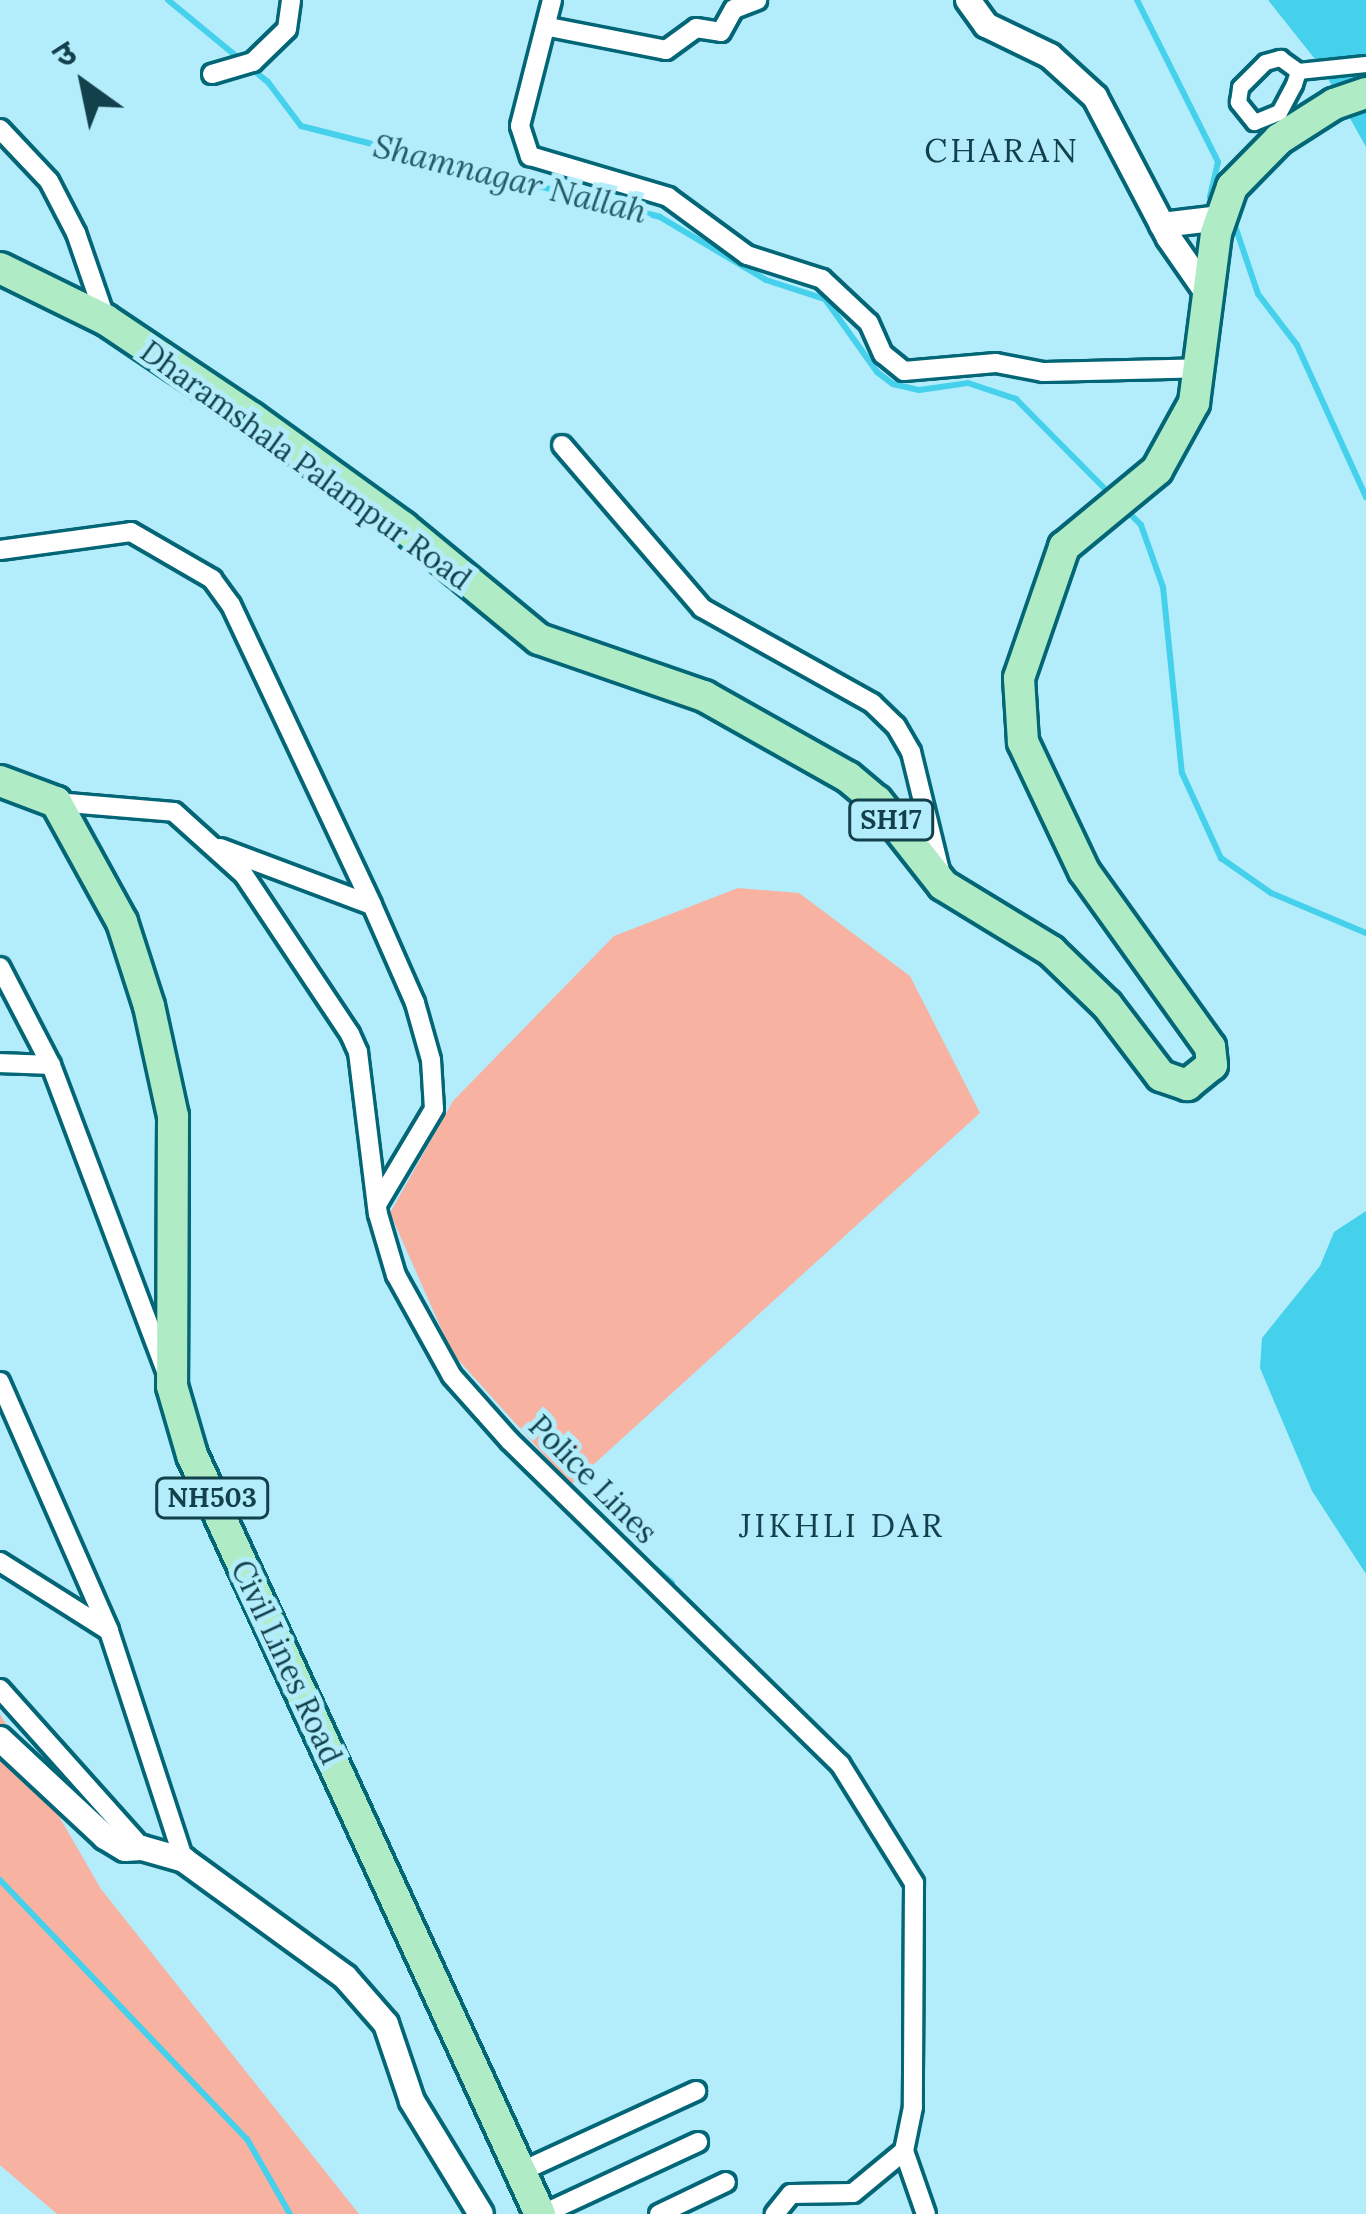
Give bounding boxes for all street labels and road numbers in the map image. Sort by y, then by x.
street label: Dharamshala Palampur Road [134,333,478,597]
road number: SH17 [846,799,936,841]
street label: Police Lines [522,1408,664,1550]
road number: NH503 [155,1477,269,1519]
street label: Civil Lines Road [224,1554,350,1770]

